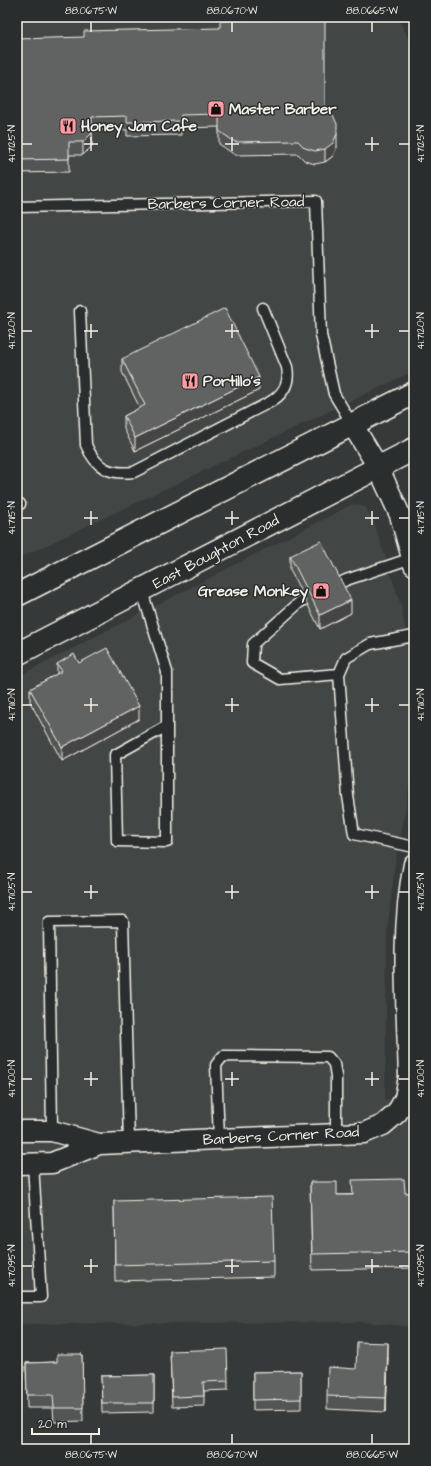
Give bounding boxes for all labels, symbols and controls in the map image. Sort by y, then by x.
text: 88.0675°W [65,4,117,18]
text: 88.0670°W [206,4,258,18]
text: 88.0665°W [346,4,399,18]
shop icon: Master Barber [206,99,226,119]
place label: Master Barber [229,99,337,120]
restaurant icon: Honey Jam Cafe [58,116,78,136]
place label: Honey Jam Cafe [81,116,197,138]
text: 41.7125°N [5,125,19,163]
text: 41.7125°N [414,125,428,163]
street label: Barbers Corner Road [148,191,305,215]
text: 41.7120°N [5,312,19,350]
text: 41.7120°N [414,312,428,350]
restaurant icon: Portillo's [180,371,200,391]
place label: Portillo's [203,371,261,392]
text: 41.7115°N [5,501,19,535]
text: 41.7115°N [414,501,428,535]
street label: East Boughton Road [149,510,284,595]
place label: Grease Monkey [198,581,309,603]
shop icon: Grease Monkey [311,581,331,601]
text: 41.7110°N [5,689,19,721]
text: 41.7110°N [414,689,428,721]
text: 41.7105°N [5,873,19,911]
text: 41.7105°N [414,873,428,911]
text: 41.7100°N [5,1060,19,1098]
text: 41.7100°N [414,1060,428,1098]
street label: Barbers Corner Road [202,1121,360,1151]
text: 41.7095°N [5,1244,19,1288]
text: 41.7095°N [414,1244,428,1288]
scale bar [32,1410,99,1436]
text: 20 m [38,1416,67,1433]
text: 88.0675°W [65,1448,117,1462]
text: 88.0670°W [206,1448,258,1462]
text: 88.0665°W [346,1448,399,1462]

